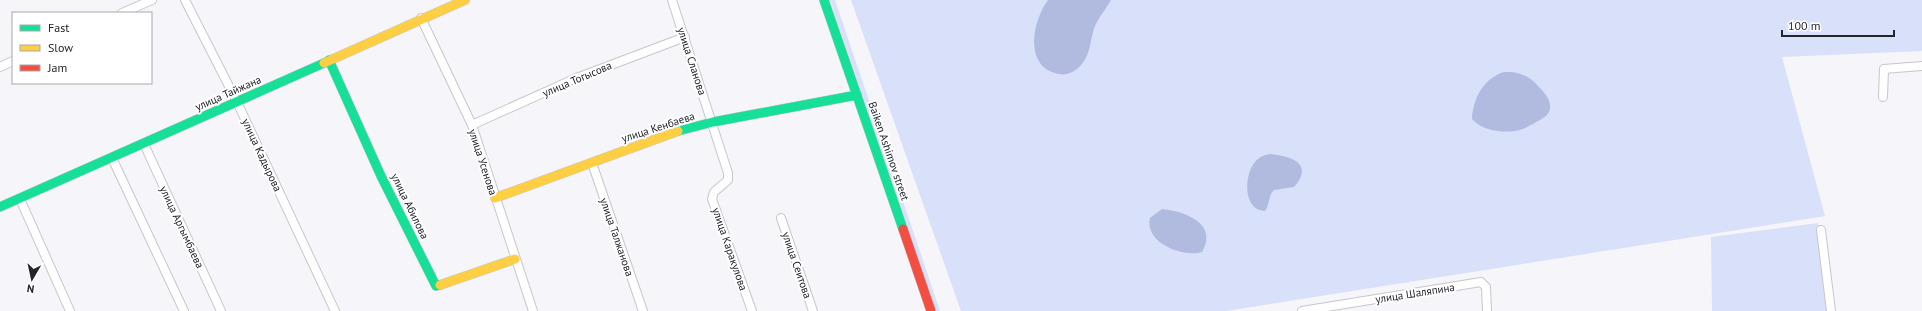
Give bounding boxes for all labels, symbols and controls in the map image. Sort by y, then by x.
legend [12,12,152,84]
scale bar [1782,12,1894,38]
text: 100 m [1788,18,1821,33]
text: Fast [48,20,69,35]
street label: улица Сланова [674,25,710,97]
text: Slow [48,40,73,55]
street label: улица Тогысова [540,58,614,100]
text: Jam [47,60,67,75]
street label: улица Тайжана [193,72,263,114]
street label: Baiken Ashimov street [866,100,913,203]
street label: улица Кенбаева [620,109,696,145]
street label: улица Кадырова [239,116,285,194]
street label: улица Усенова [466,127,500,197]
street label: улица Абилова [388,171,432,241]
street label: улица Аргымбаева [157,184,207,270]
street label: улица Талжанова [597,196,637,278]
street label: улица Каракулова [709,206,751,292]
street label: улица Сеитова [779,230,815,300]
north arrow [12,259,52,299]
street label: улица Шаляпина [1374,280,1456,306]
text: N [26,281,35,296]

